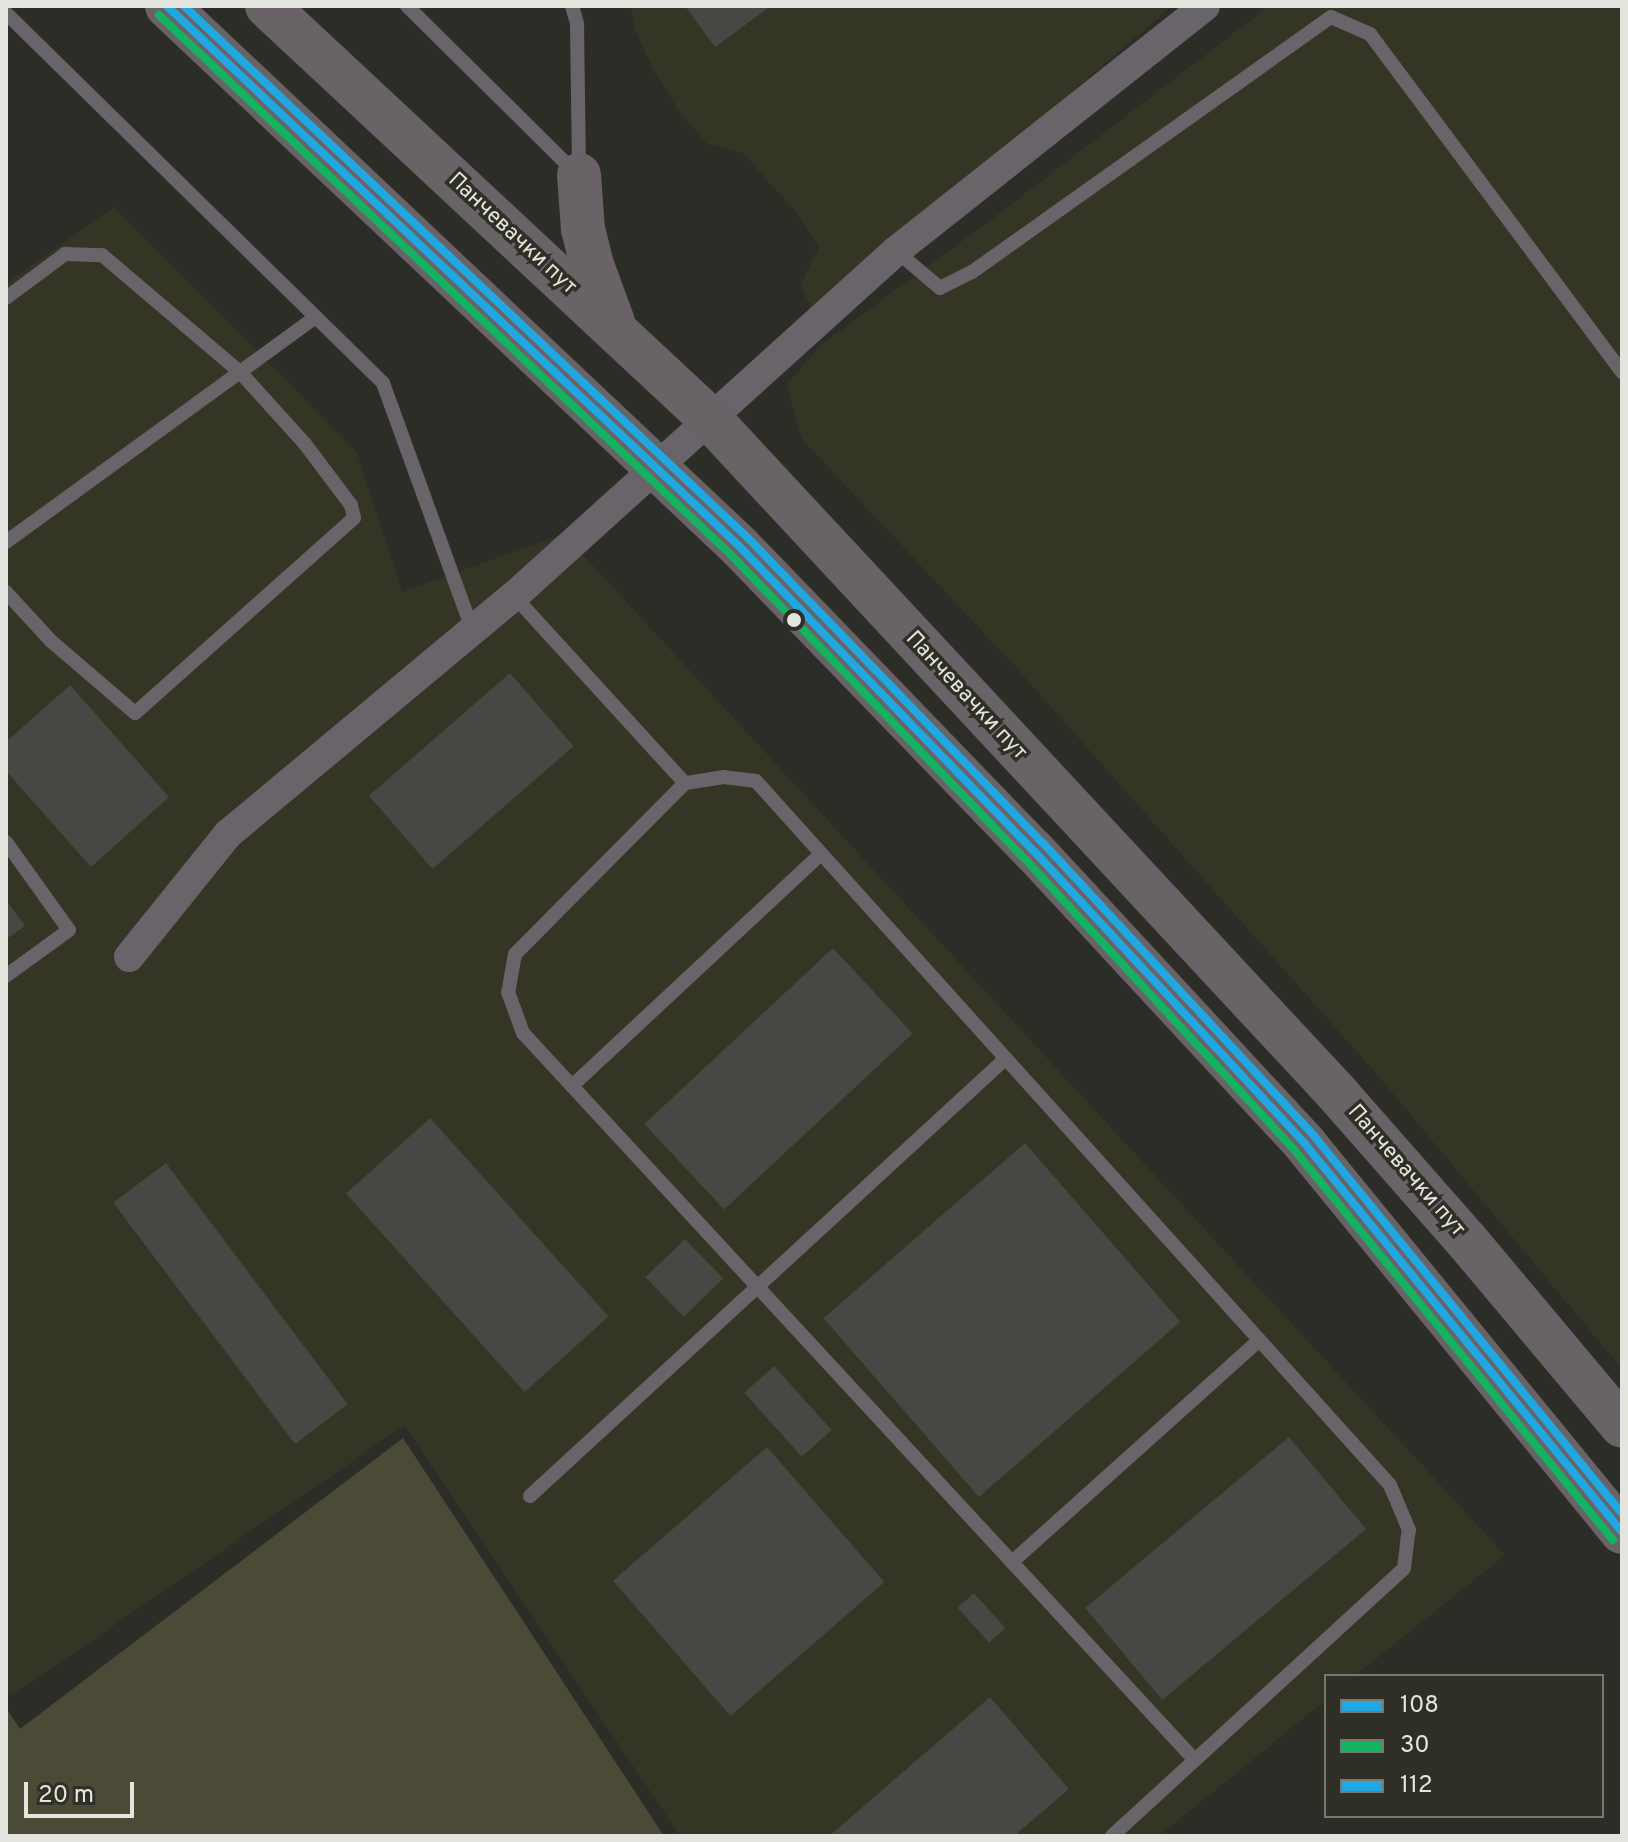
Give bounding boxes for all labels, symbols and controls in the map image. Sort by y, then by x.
street label: Панчевачки пут [442,168,582,300]
unlabelled marker [786,612,802,628]
street label: Панчевачки пут [900,626,1032,766]
street label: Панчевачки пут [1341,1099,1471,1243]
legend [1324,1674,1604,1818]
text: 108 [1400,1691,1439,1721]
text: 30 [1400,1731,1430,1761]
scale bar [28,1766,138,1816]
text: 112 [1400,1771,1433,1801]
text: 20 m [38,1781,94,1811]

